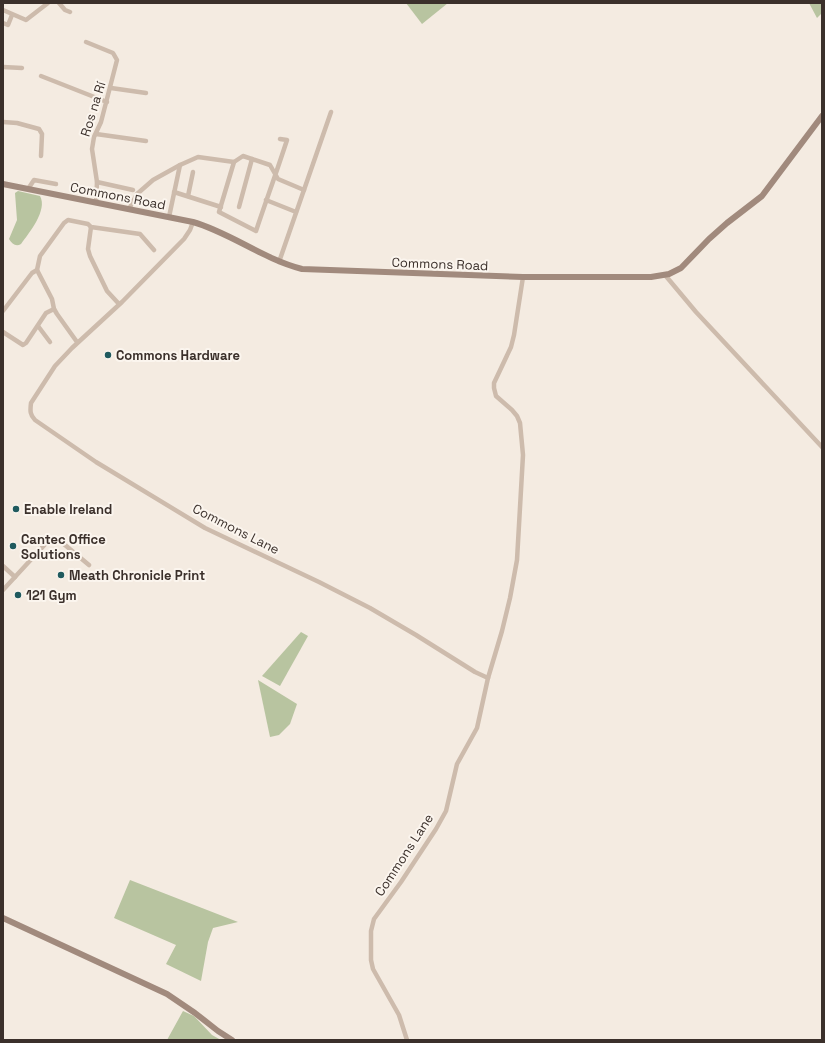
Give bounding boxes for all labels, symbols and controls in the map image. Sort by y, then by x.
street label: Ros na Rí [77,79,110,139]
street label: Commons Road [69,178,167,214]
street label: Commons Road [391,254,489,274]
place label: Commons Hardware [116,347,240,364]
marker: Commons Hardware [103,350,113,360]
street label: Commons Lane [190,500,282,558]
place label: Enable Ireland [24,501,112,518]
marker: Enable Ireland [11,504,21,514]
place label: Cantec Office Solutions [21,531,106,563]
marker: Cantec Office Solutions [8,541,18,551]
place label: Meath Chronicle Print [69,567,205,584]
marker: Meath Chronicle Print [56,570,66,580]
place label: 121 Gym [26,587,77,604]
marker: 121 Gym [13,590,23,600]
street label: Commons Lane [371,810,437,900]

